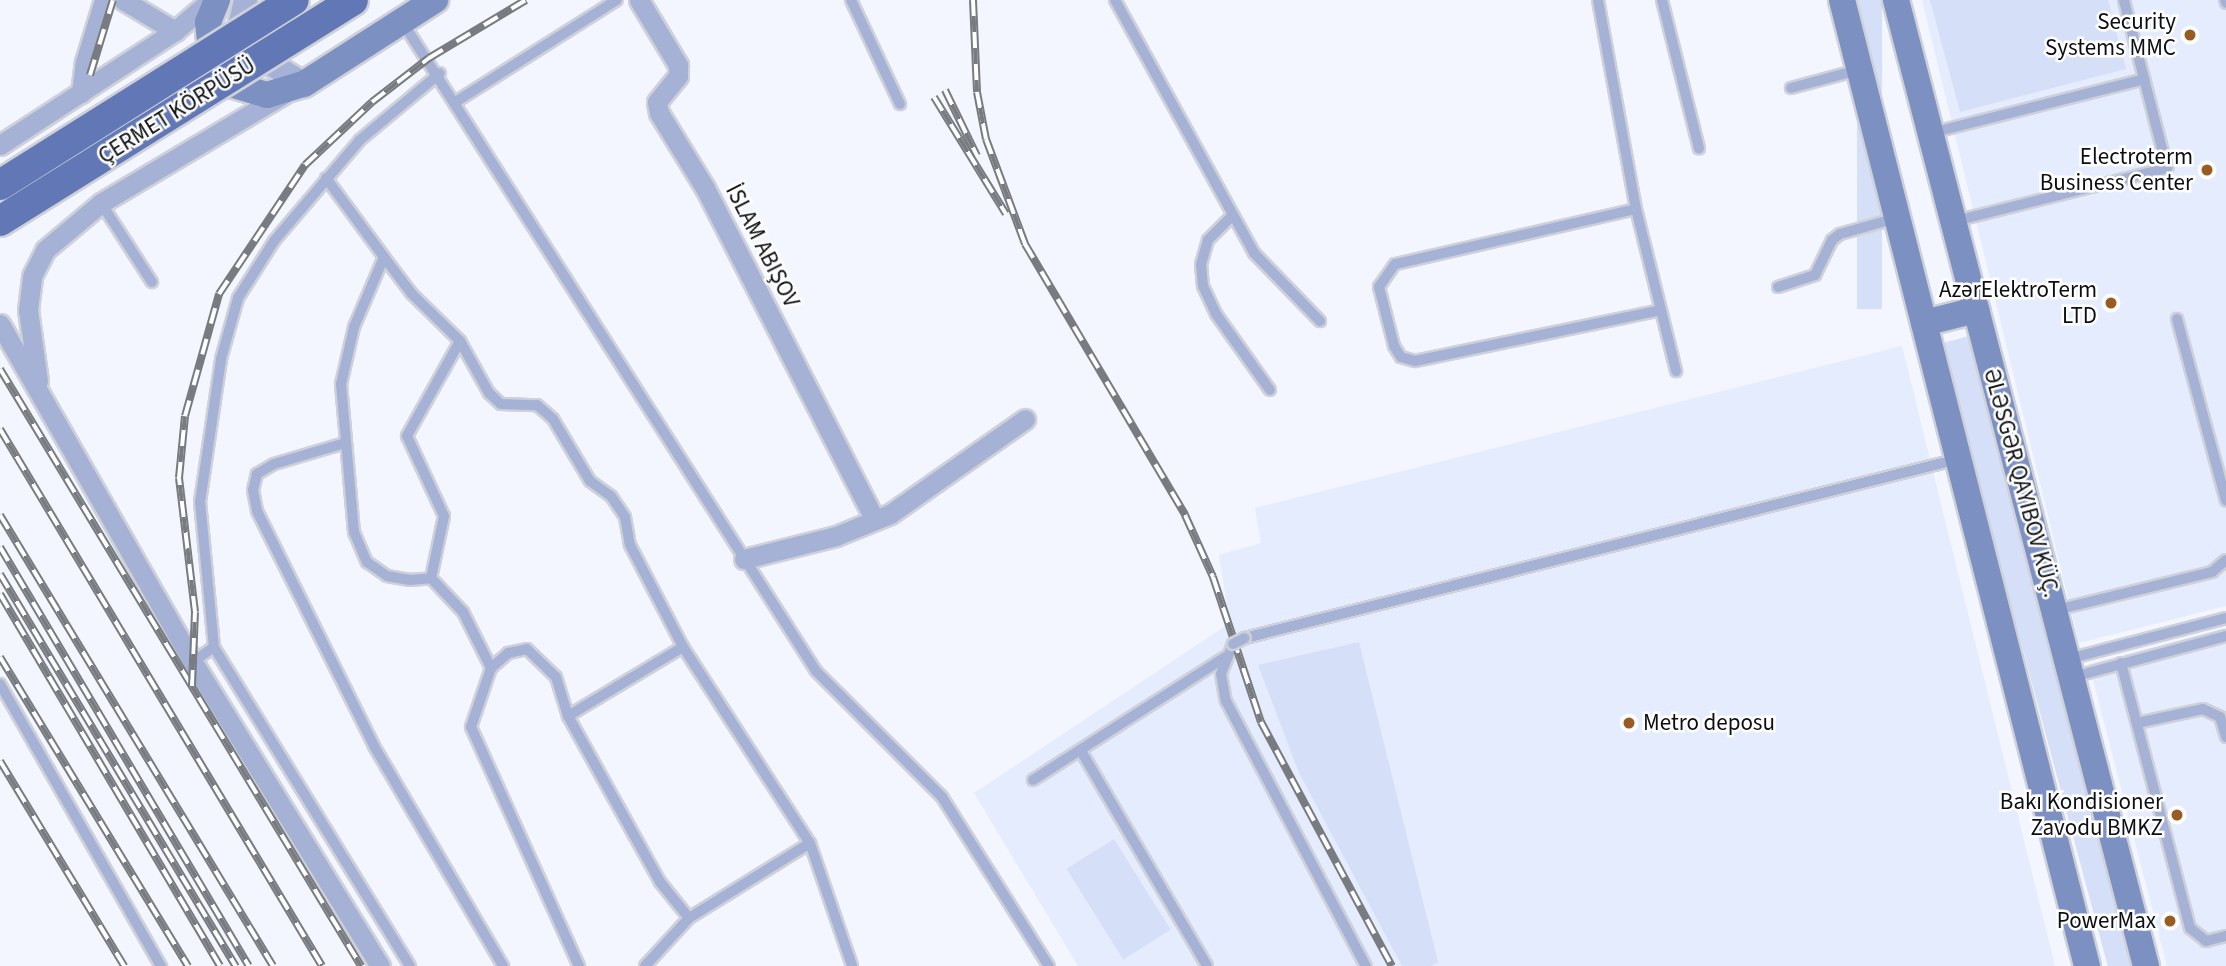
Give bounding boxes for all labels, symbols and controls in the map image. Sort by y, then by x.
place label: Security Systems MMC [2045,8,2176,62]
marker: Security Systems MMC [2182,27,2198,43]
street label: ÇERMET KÖRPÜSÜ [93,52,261,170]
place label: Electroterm Business Center [2040,143,2193,197]
marker: Electroterm Business Center [2199,162,2215,178]
street label: İSLAM ABIŞOV [719,180,805,312]
place label: AzərElektroTerm LTD [1939,276,2097,330]
marker: AzərElektroTerm LTD [2103,295,2119,311]
street label: ƏLƏSGƏR QAYIBOV KÜÇ. [1977,365,2065,601]
place label: Metro deposu [1643,709,1775,737]
marker: Metro deposu [1621,715,1637,731]
place label: Bakı Kondisioner Zavodu BMKZ [2000,788,2163,842]
marker: Bakı Kondisioner Zavodu BMKZ [2169,807,2185,823]
place label: PowerMax [2057,907,2156,935]
marker: PowerMax [2162,913,2178,929]

